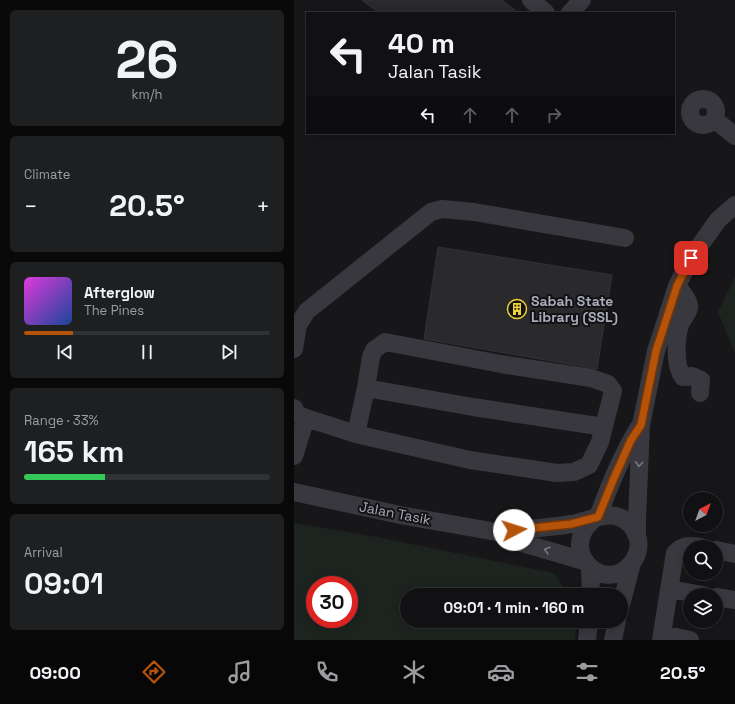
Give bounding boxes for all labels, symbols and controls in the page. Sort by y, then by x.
text: 40 m [388,25,455,61]
text: 26 [115,27,179,93]
icon: left [322,28,374,80]
text: Jalan Tasik [388,60,481,83]
text: km/h [132,86,162,103]
icon: left [417,104,439,126]
icon: ahead [459,104,481,126]
icon: ahead [501,104,523,126]
icon: right [543,104,565,126]
text: Climate [24,166,70,183]
text: 20.5° [109,186,185,225]
text: − [24,192,38,220]
text: + [256,192,270,220]
pin [674,241,708,275]
icon: arrive [680,247,702,269]
text: Afterglow [84,283,155,302]
place label: Sabah State Library (SSL) [531,292,618,326]
building icon: Sabah State Library (SSL) [506,298,528,320]
text: The Pines [84,302,144,319]
icon: previous [54,341,76,363]
icon: pause [136,341,158,363]
icon: next [218,341,240,363]
text: Range · 33% [24,412,99,429]
text: 165 km [24,432,124,471]
one-way arrow [635,461,644,467]
north arrow [683,492,723,532]
map controls [683,492,723,628]
street label: Jalan Tasik [358,497,433,529]
position arrow [493,509,535,551]
button: search [683,540,723,580]
text: Arrival [24,544,63,561]
one-way arrow [544,546,551,555]
text: 09:01 [24,564,104,603]
speed limit sign: 30 [306,576,358,628]
button: layers [683,588,723,628]
text: 09:01 · 1 min · 160 m [444,598,584,617]
icon: directions [140,658,168,686]
icon: music [226,658,254,686]
icon: phone [313,658,341,686]
icon: climate [400,658,428,686]
icon: car [487,658,515,686]
icon: filters [573,658,601,686]
text: 09:00 [29,661,81,684]
text: 20.5° [660,661,706,684]

